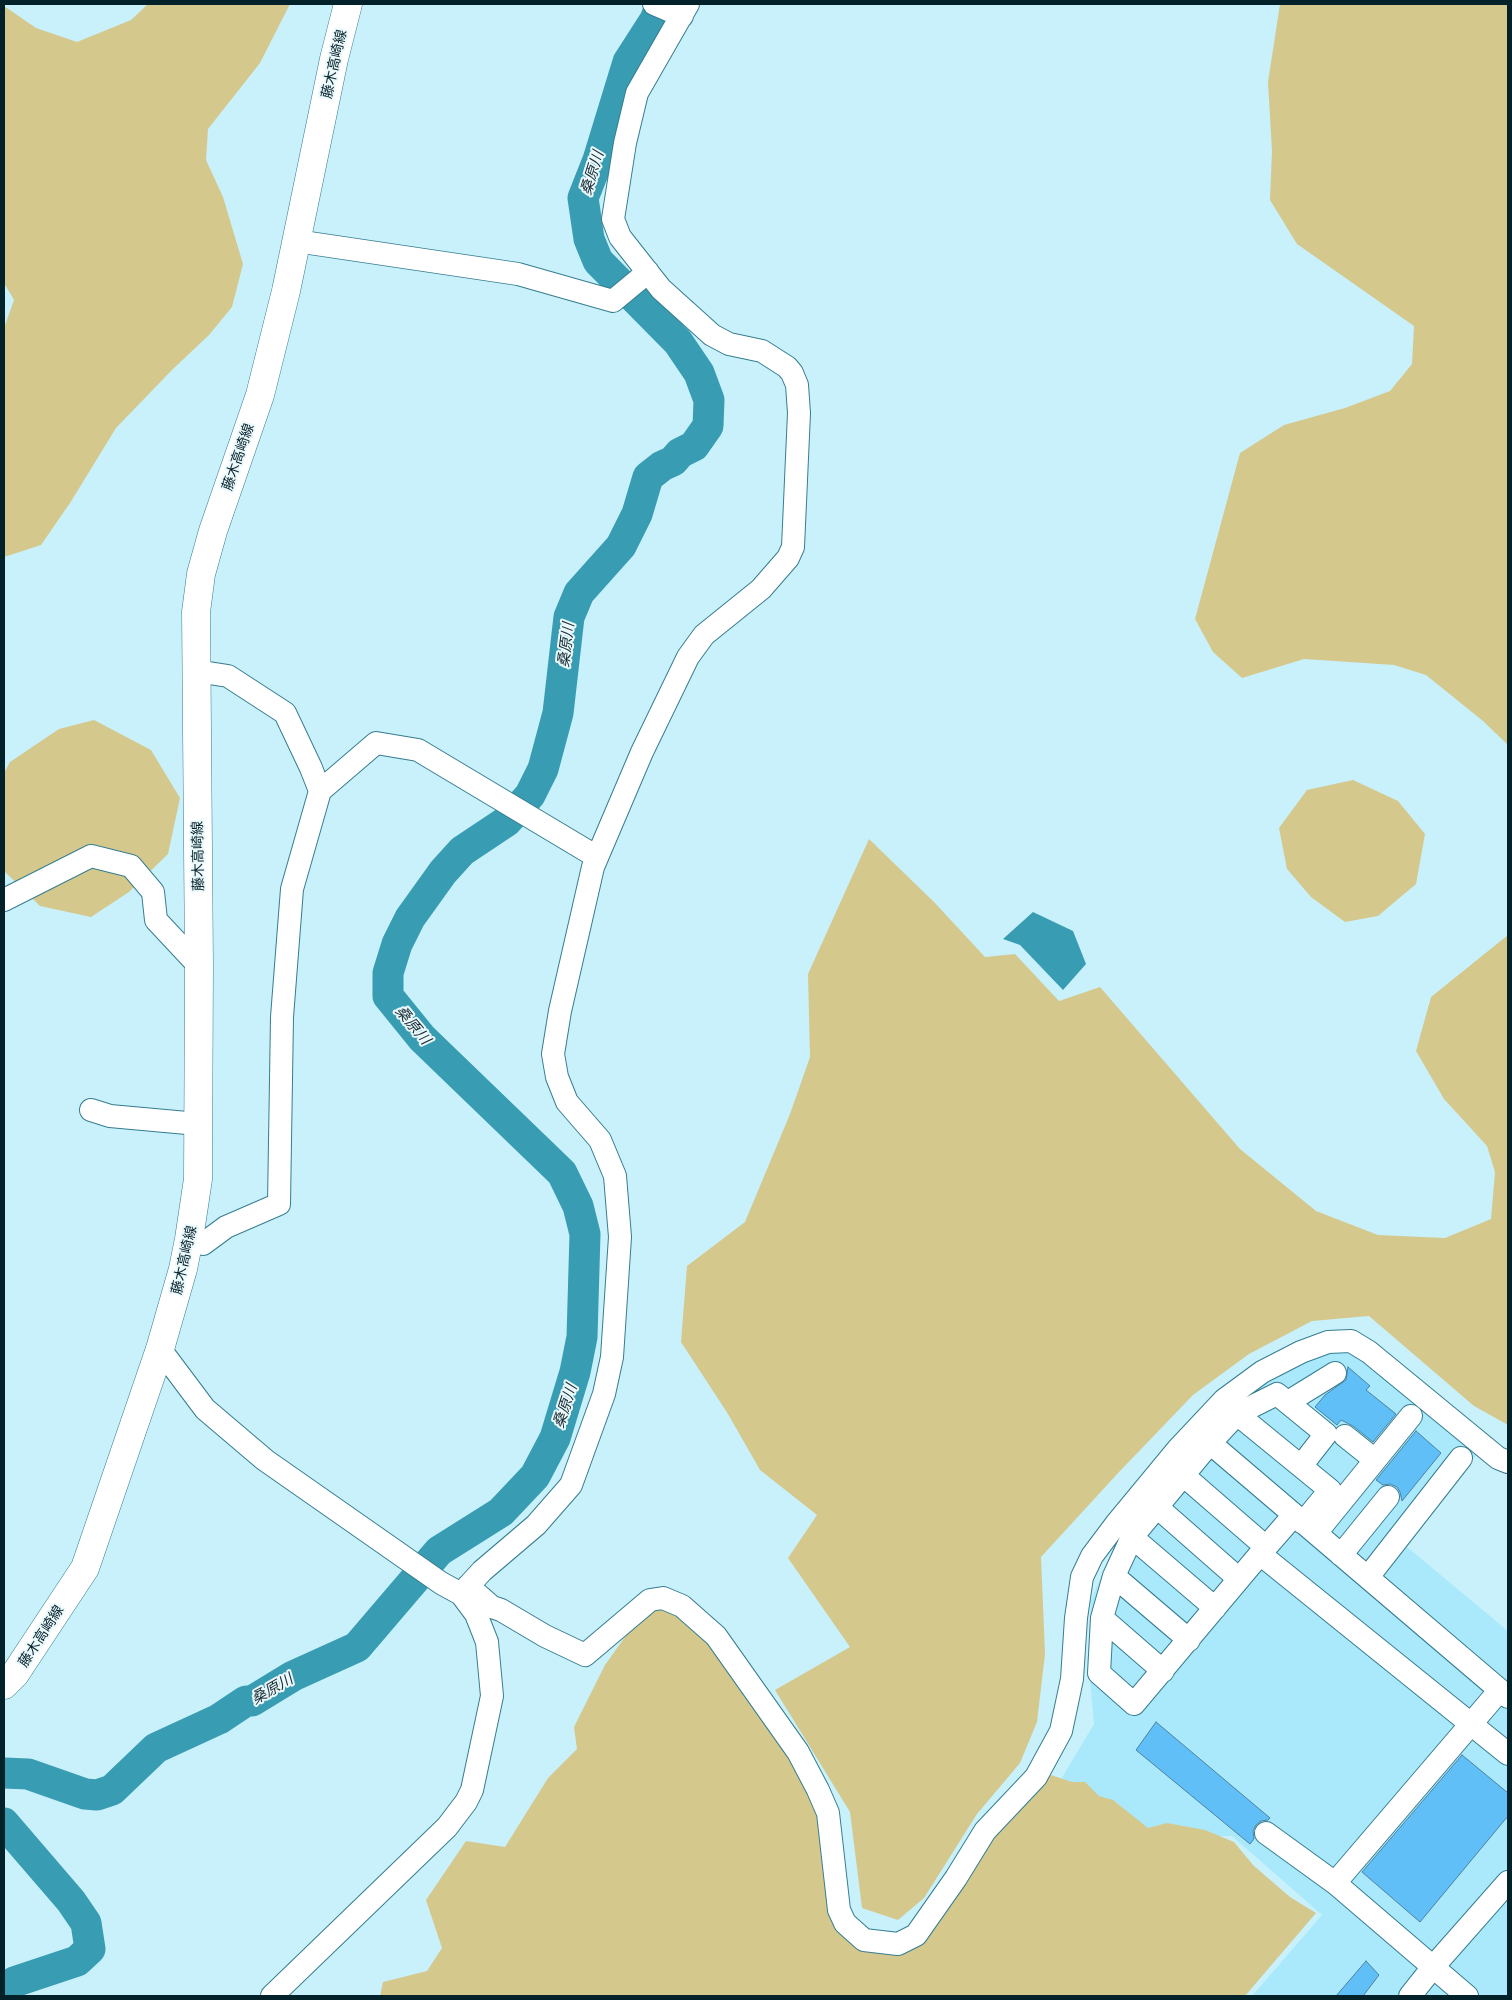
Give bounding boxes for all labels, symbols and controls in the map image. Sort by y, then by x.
street label: 藤木高崎線 [318,28,350,100]
water label: 桑原川 [577,149,607,197]
street label: 藤木高崎線 [219,421,257,493]
water label: 桑原川 [554,622,578,668]
street label: 藤木高崎線 [189,821,207,891]
water label: 桑原川 [392,1002,434,1048]
street label: 藤木高崎線 [168,1224,200,1296]
water label: 桑原川 [549,1382,581,1430]
street label: 藤木高崎線 [15,1602,67,1670]
water label: 桑原川 [248,1670,296,1708]

